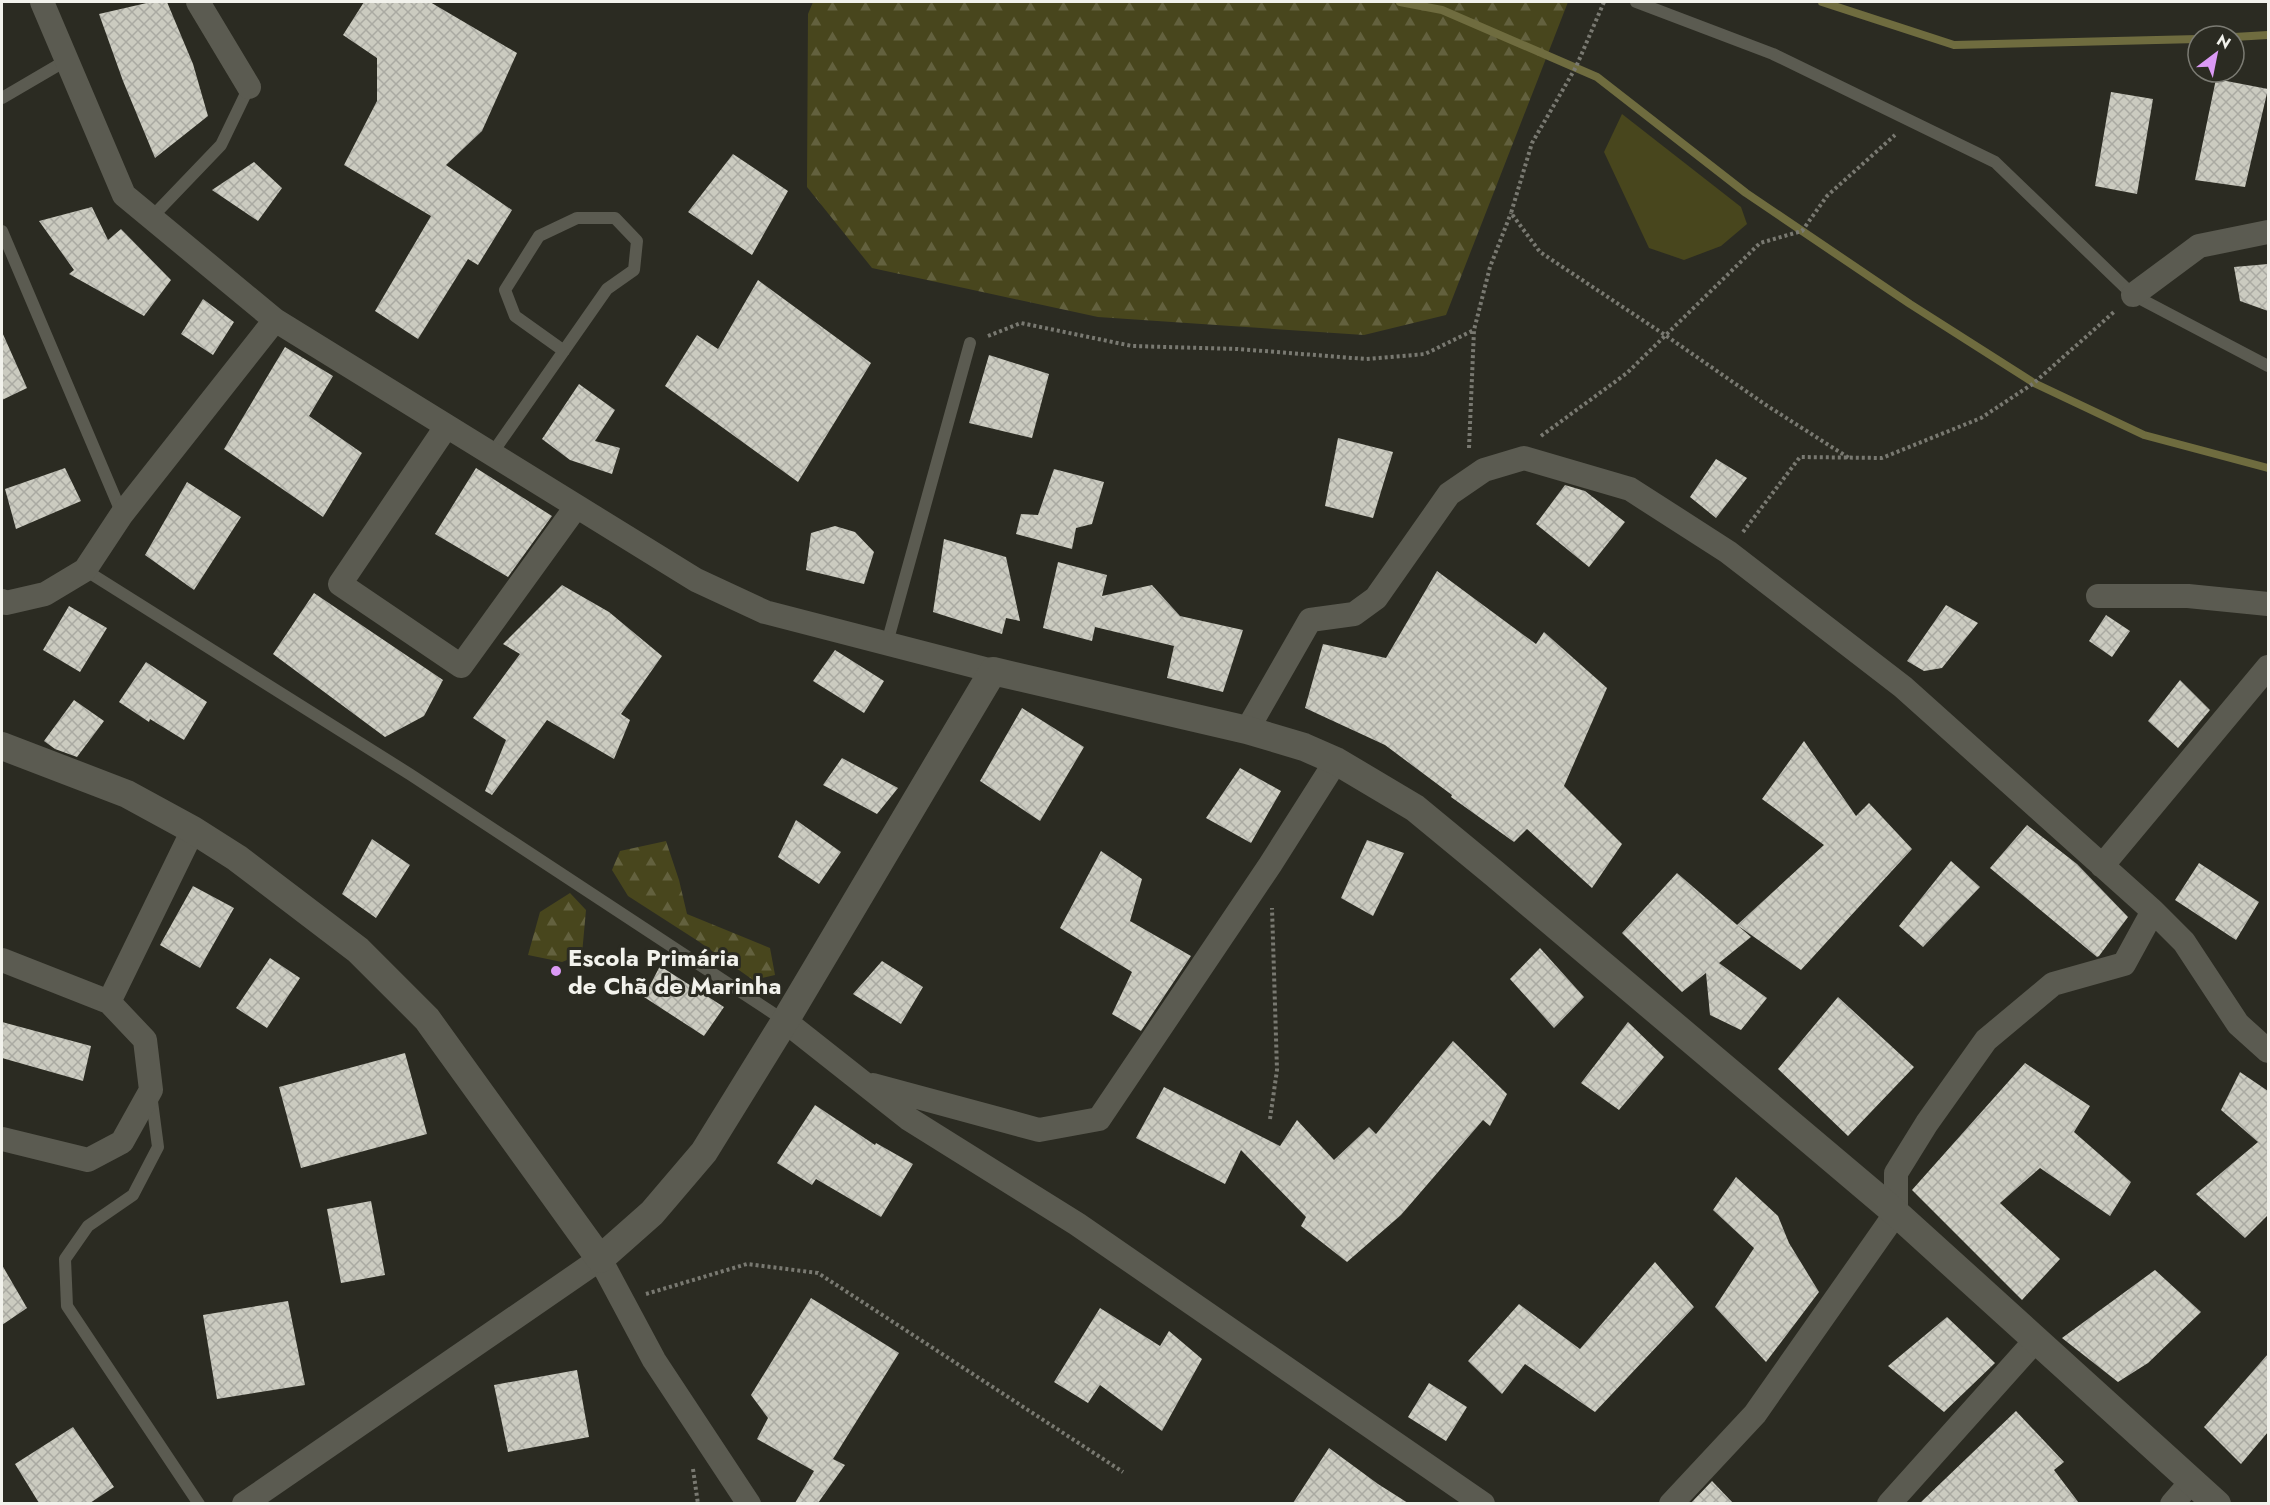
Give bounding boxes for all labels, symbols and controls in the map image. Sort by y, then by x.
north arrow [2186,24,2246,84]
text: N [2212,29,2235,55]
place label: Escola Primária de Chã de Marinha [568,940,781,1003]
marker: Escola Primária de Chã de Marinha [549,964,563,978]

